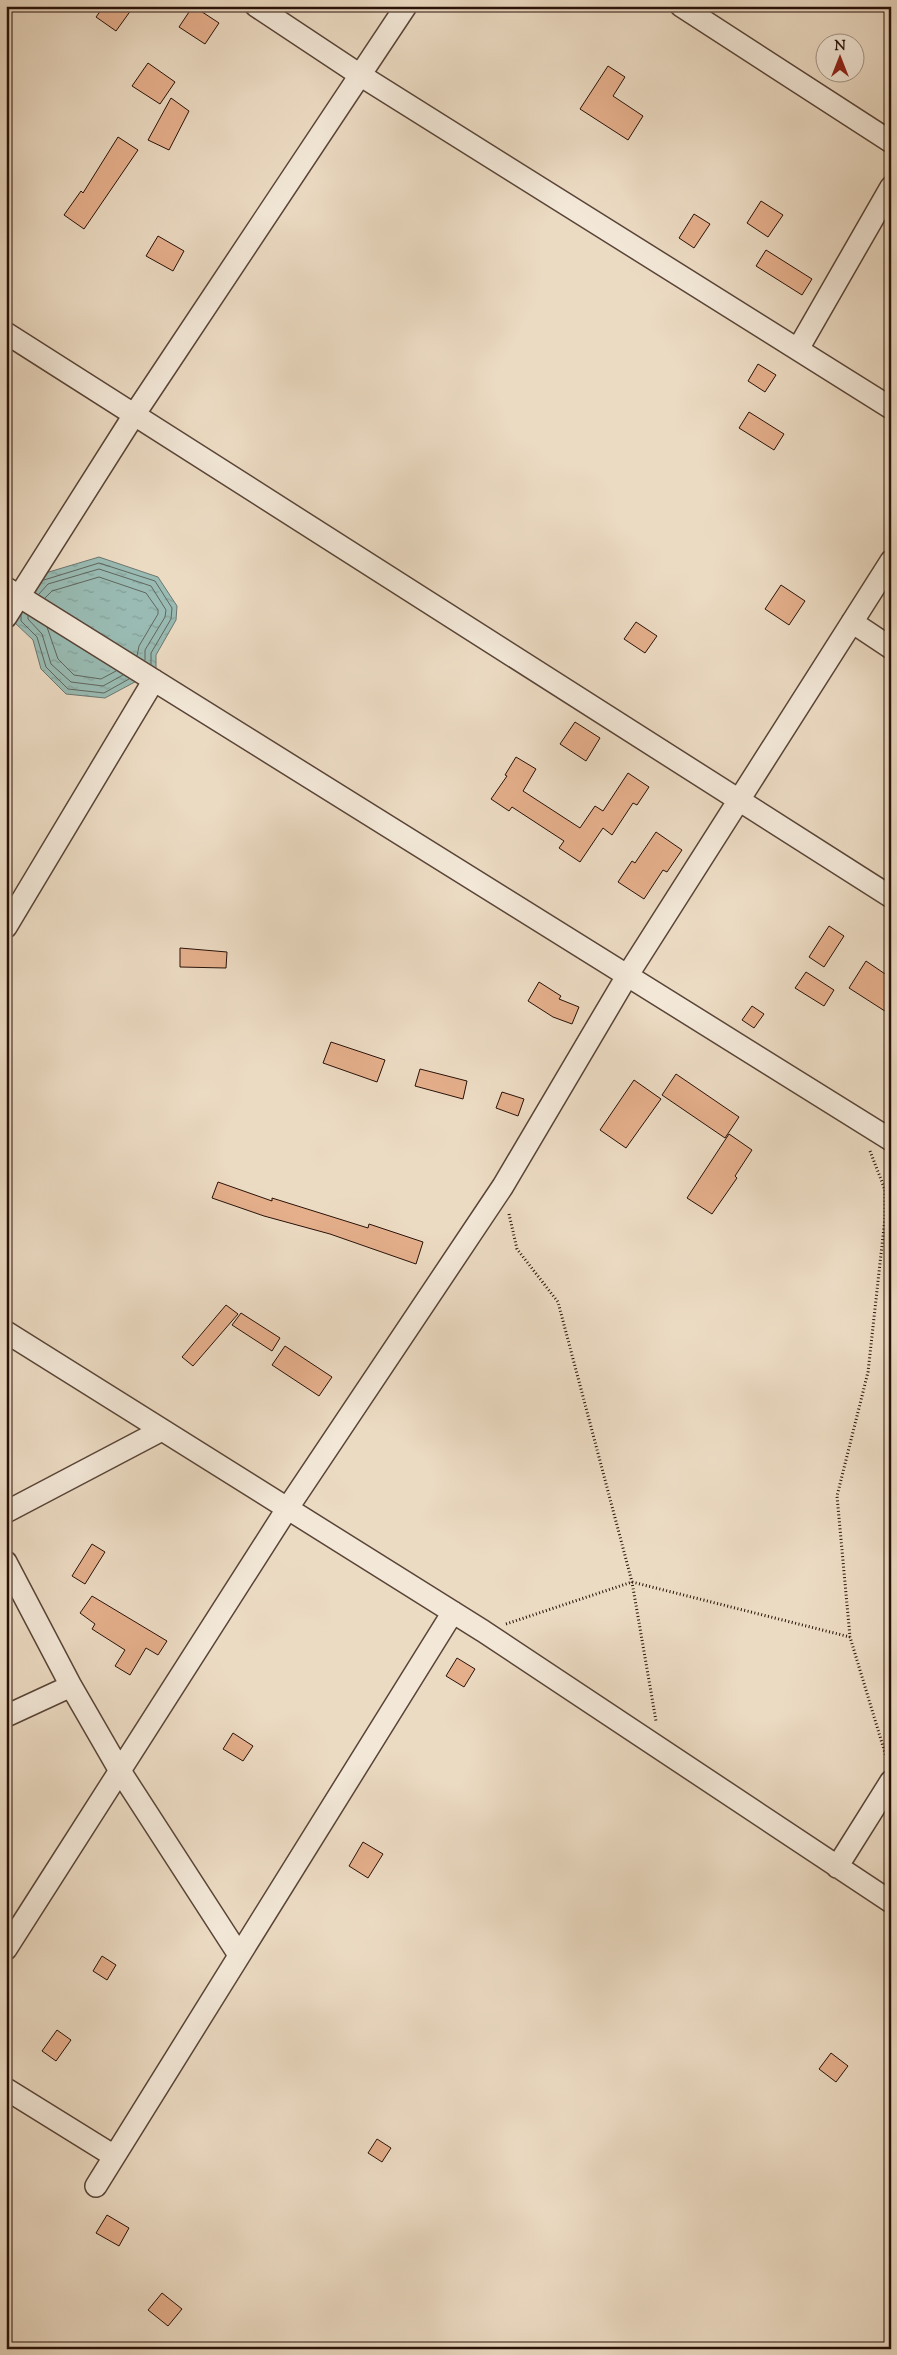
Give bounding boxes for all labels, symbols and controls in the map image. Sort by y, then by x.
north arrow [814,32,864,82]
text: N [834,37,846,57]

